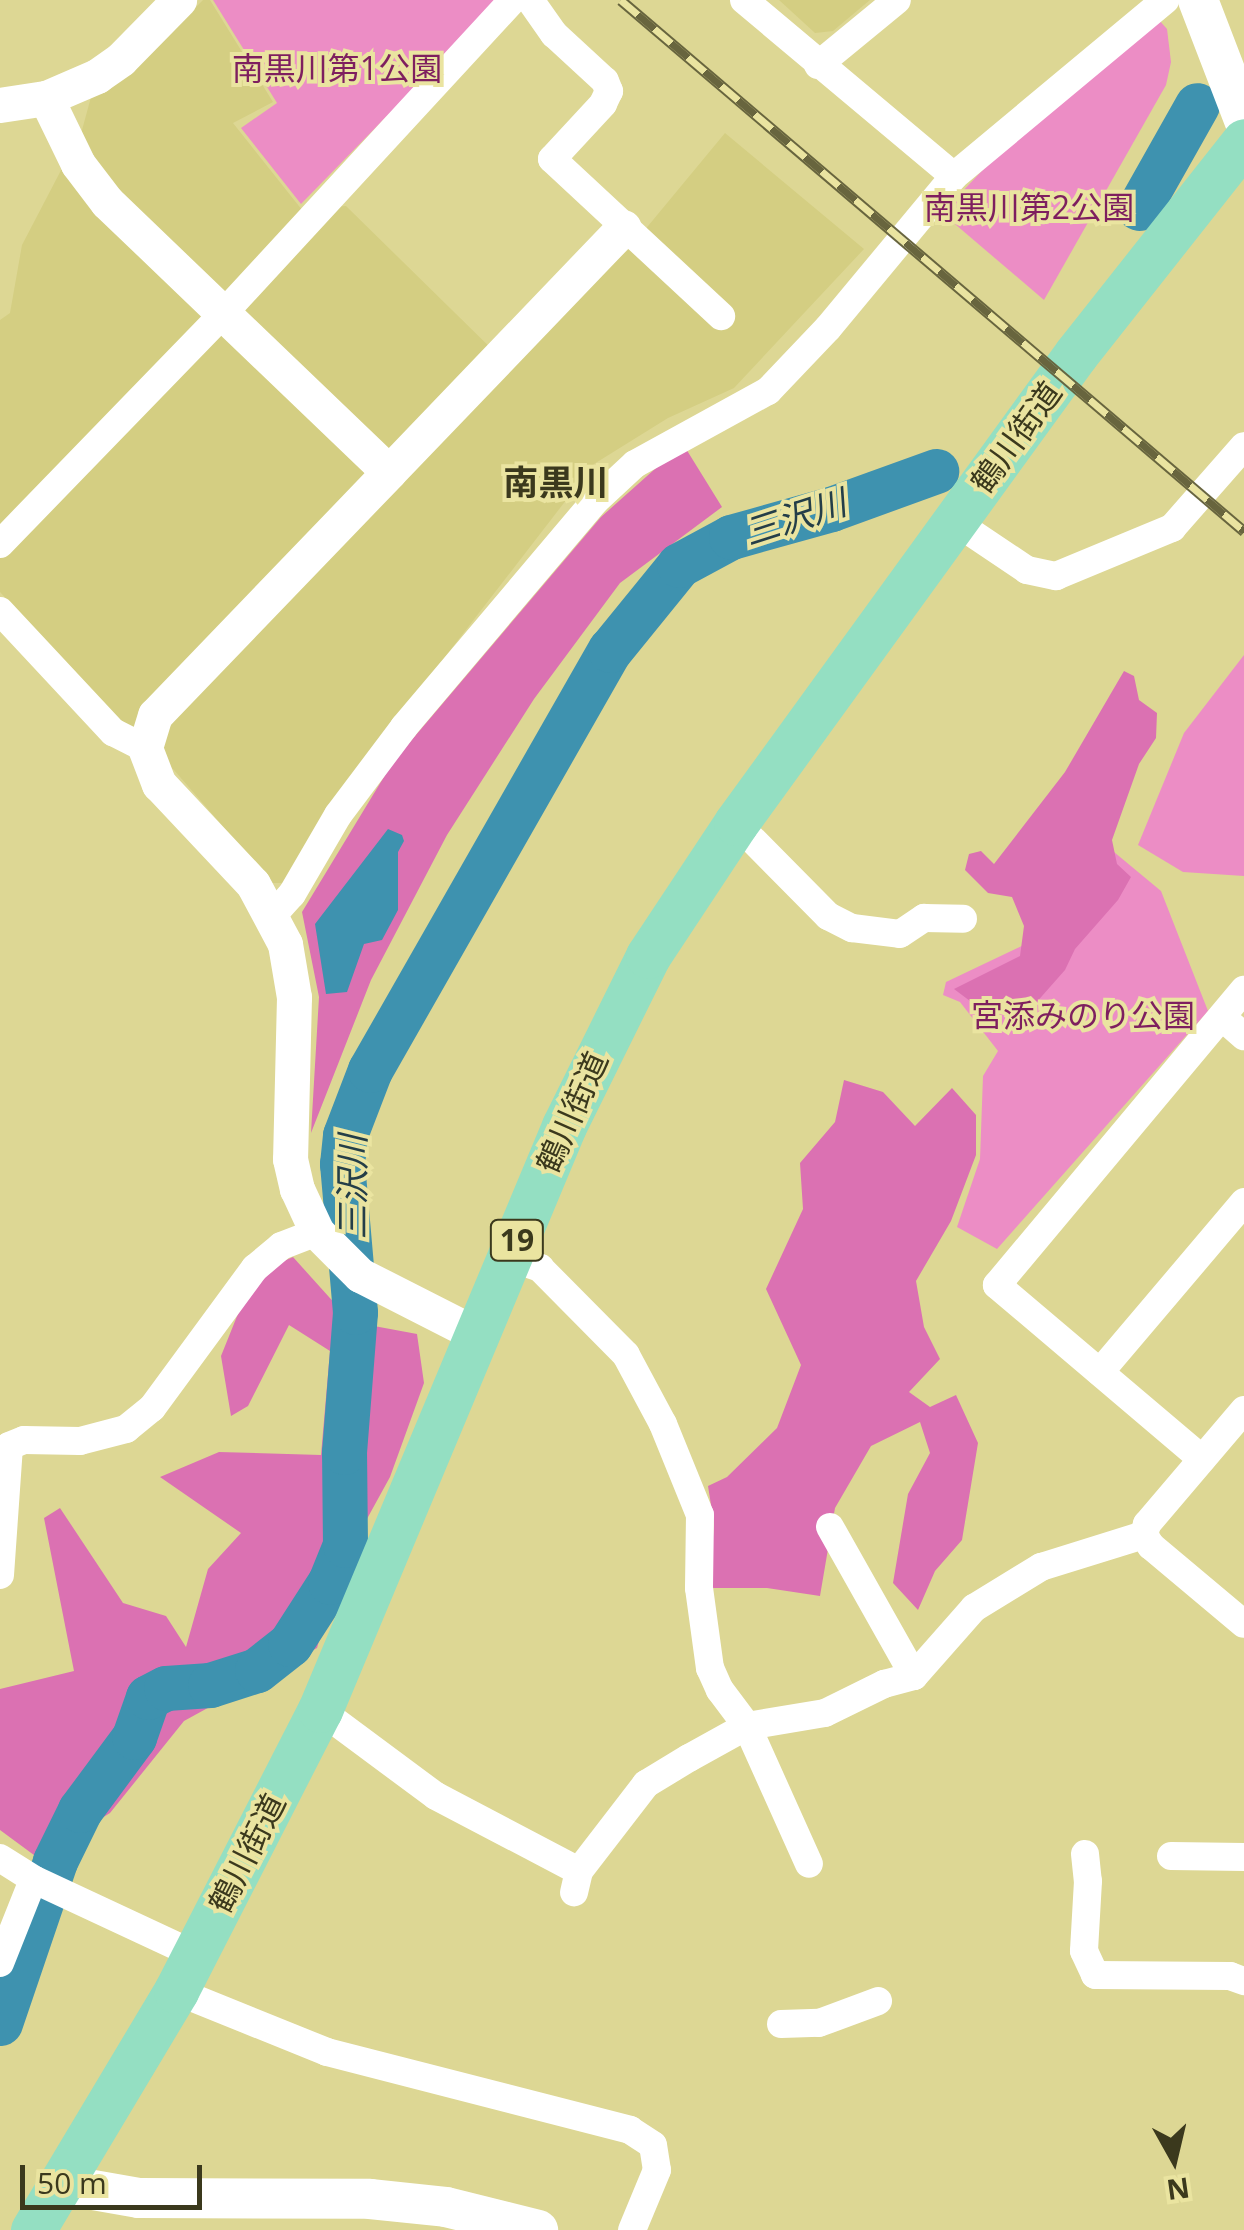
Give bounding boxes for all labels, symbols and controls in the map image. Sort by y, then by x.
park label: 南黒川第1公園 [232,49,442,87]
park label: 南黒川第2公園 [924,188,1134,226]
street label: 鶴川街道 [963,374,1069,500]
district label: 南黒川 [504,461,608,503]
water label: 三沢川 [739,481,851,553]
park label: 宮添みのり公園 [971,996,1195,1034]
street label: 鶴川街道 [528,1046,616,1178]
water label: 三沢川 [331,1135,373,1239]
road number: 19 [490,1215,544,1265]
street label: 鶴川街道 [201,1787,293,1919]
north arrow [1124,2110,1224,2210]
scale bar [25,2145,208,2207]
text: 50 m [37,2162,107,2203]
text: N [1164,2169,1192,2210]

